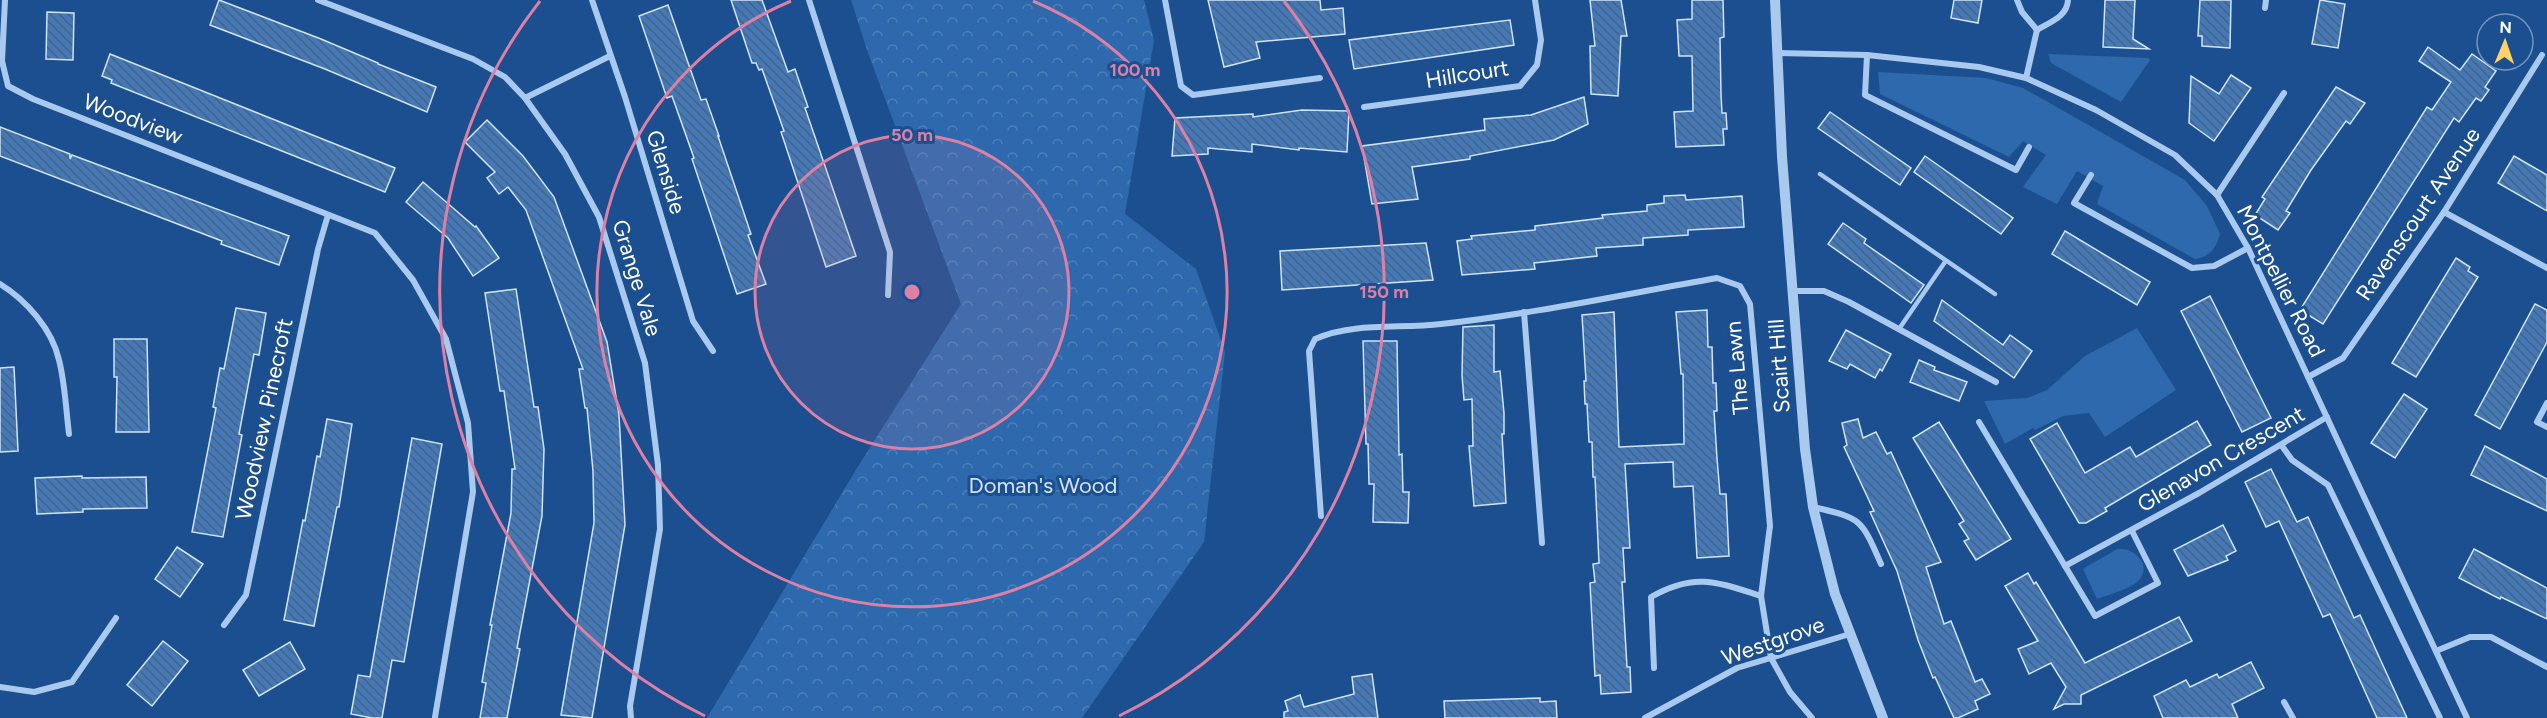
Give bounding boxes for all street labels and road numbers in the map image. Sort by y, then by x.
street label: Hillcourt [1423,54,1511,94]
street label: Woodview [80,88,187,151]
street label: Ravenscourt Avenue [2350,122,2486,306]
street label: Glenside [641,127,691,217]
street label: Montpellier Road [2231,200,2331,362]
street label: Grange Vale [606,216,668,340]
street label: Woodview, Pinecroft [229,316,299,522]
street label: Scairt Hill [1762,318,1796,414]
street label: The Lawn [1719,320,1755,416]
street label: Glenavon Crescent [2133,400,2309,518]
street label: Westgrove [1718,611,1828,671]

